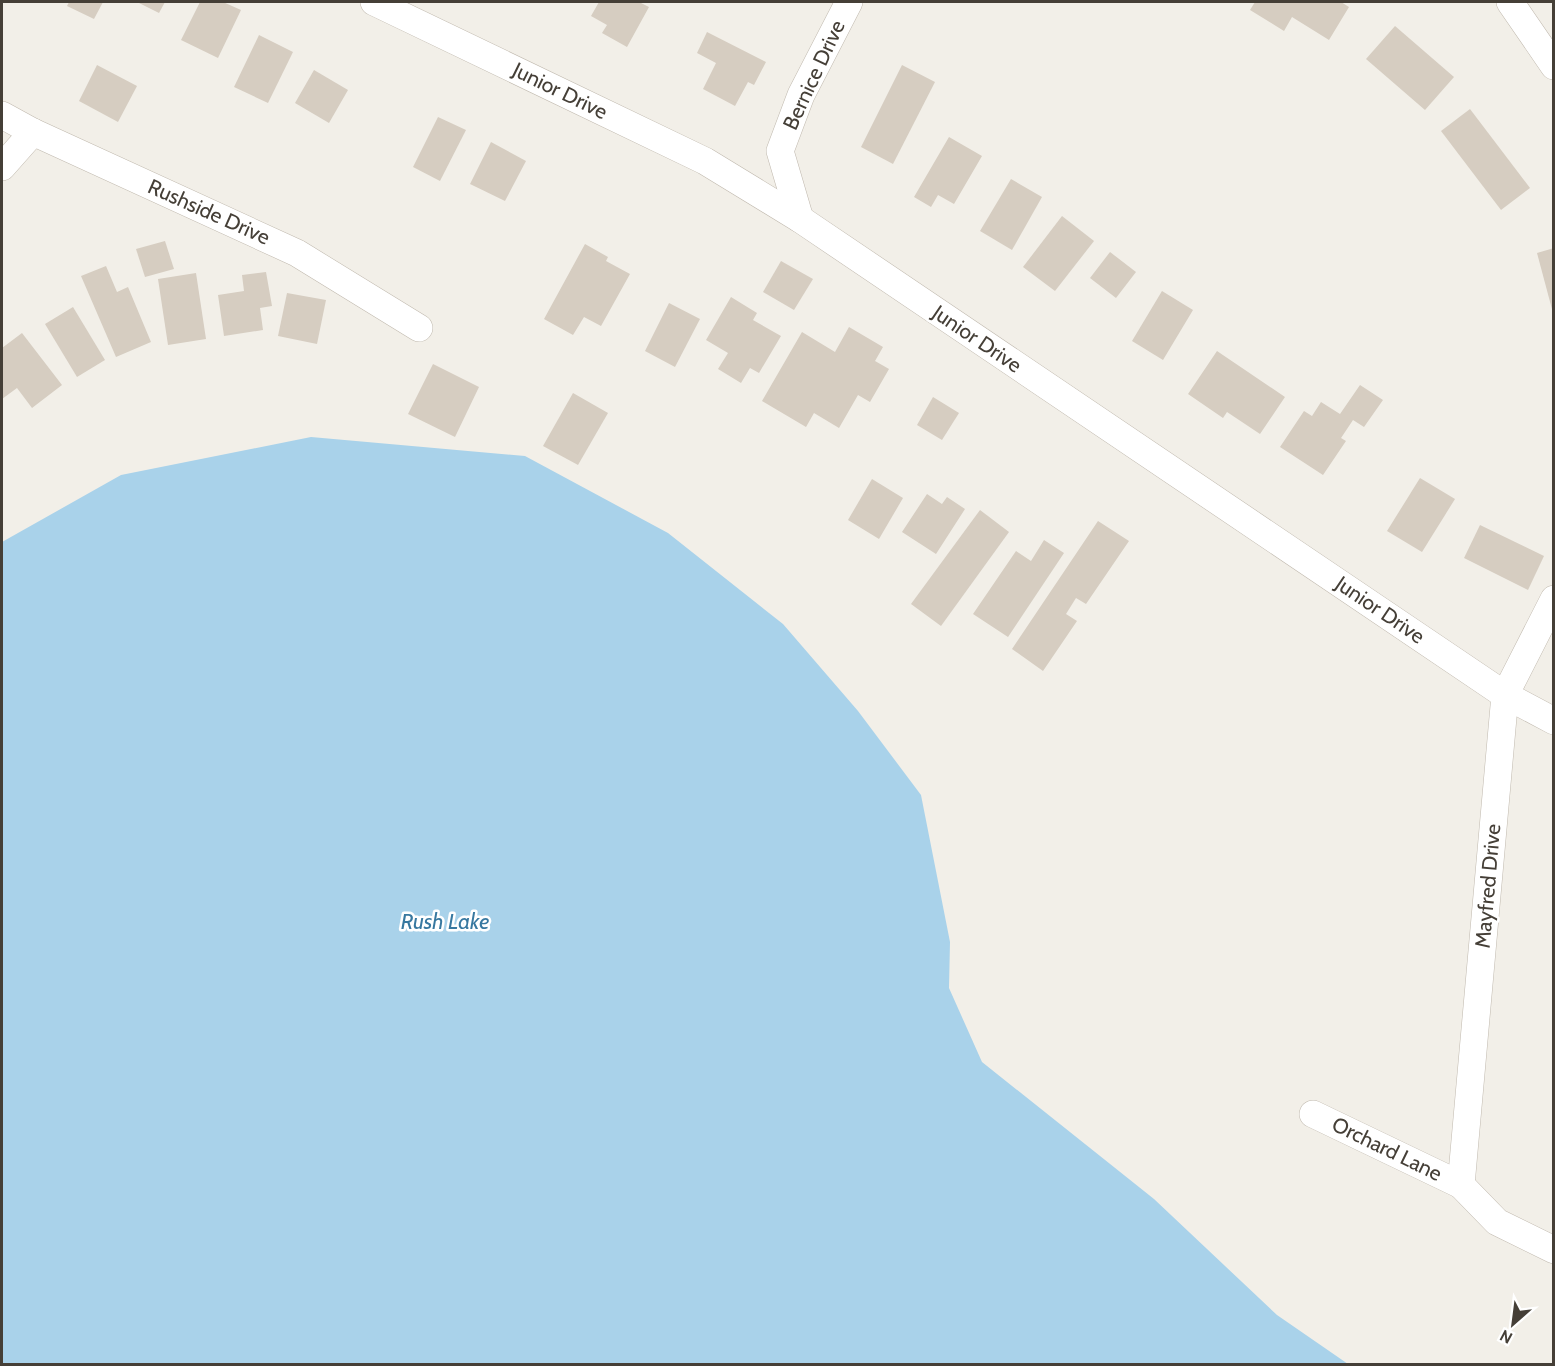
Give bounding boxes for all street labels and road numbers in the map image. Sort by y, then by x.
street label: Bernice Drive [777,16,850,134]
street label: Junior Drive [508,56,612,124]
street label: Rushside Drive [144,174,274,250]
street label: Junior Drive [927,299,1027,378]
street label: Junior Drive [1330,570,1430,649]
street label: Mayfred Drive [1470,822,1505,949]
street label: Orchard Lane [1328,1111,1446,1186]

